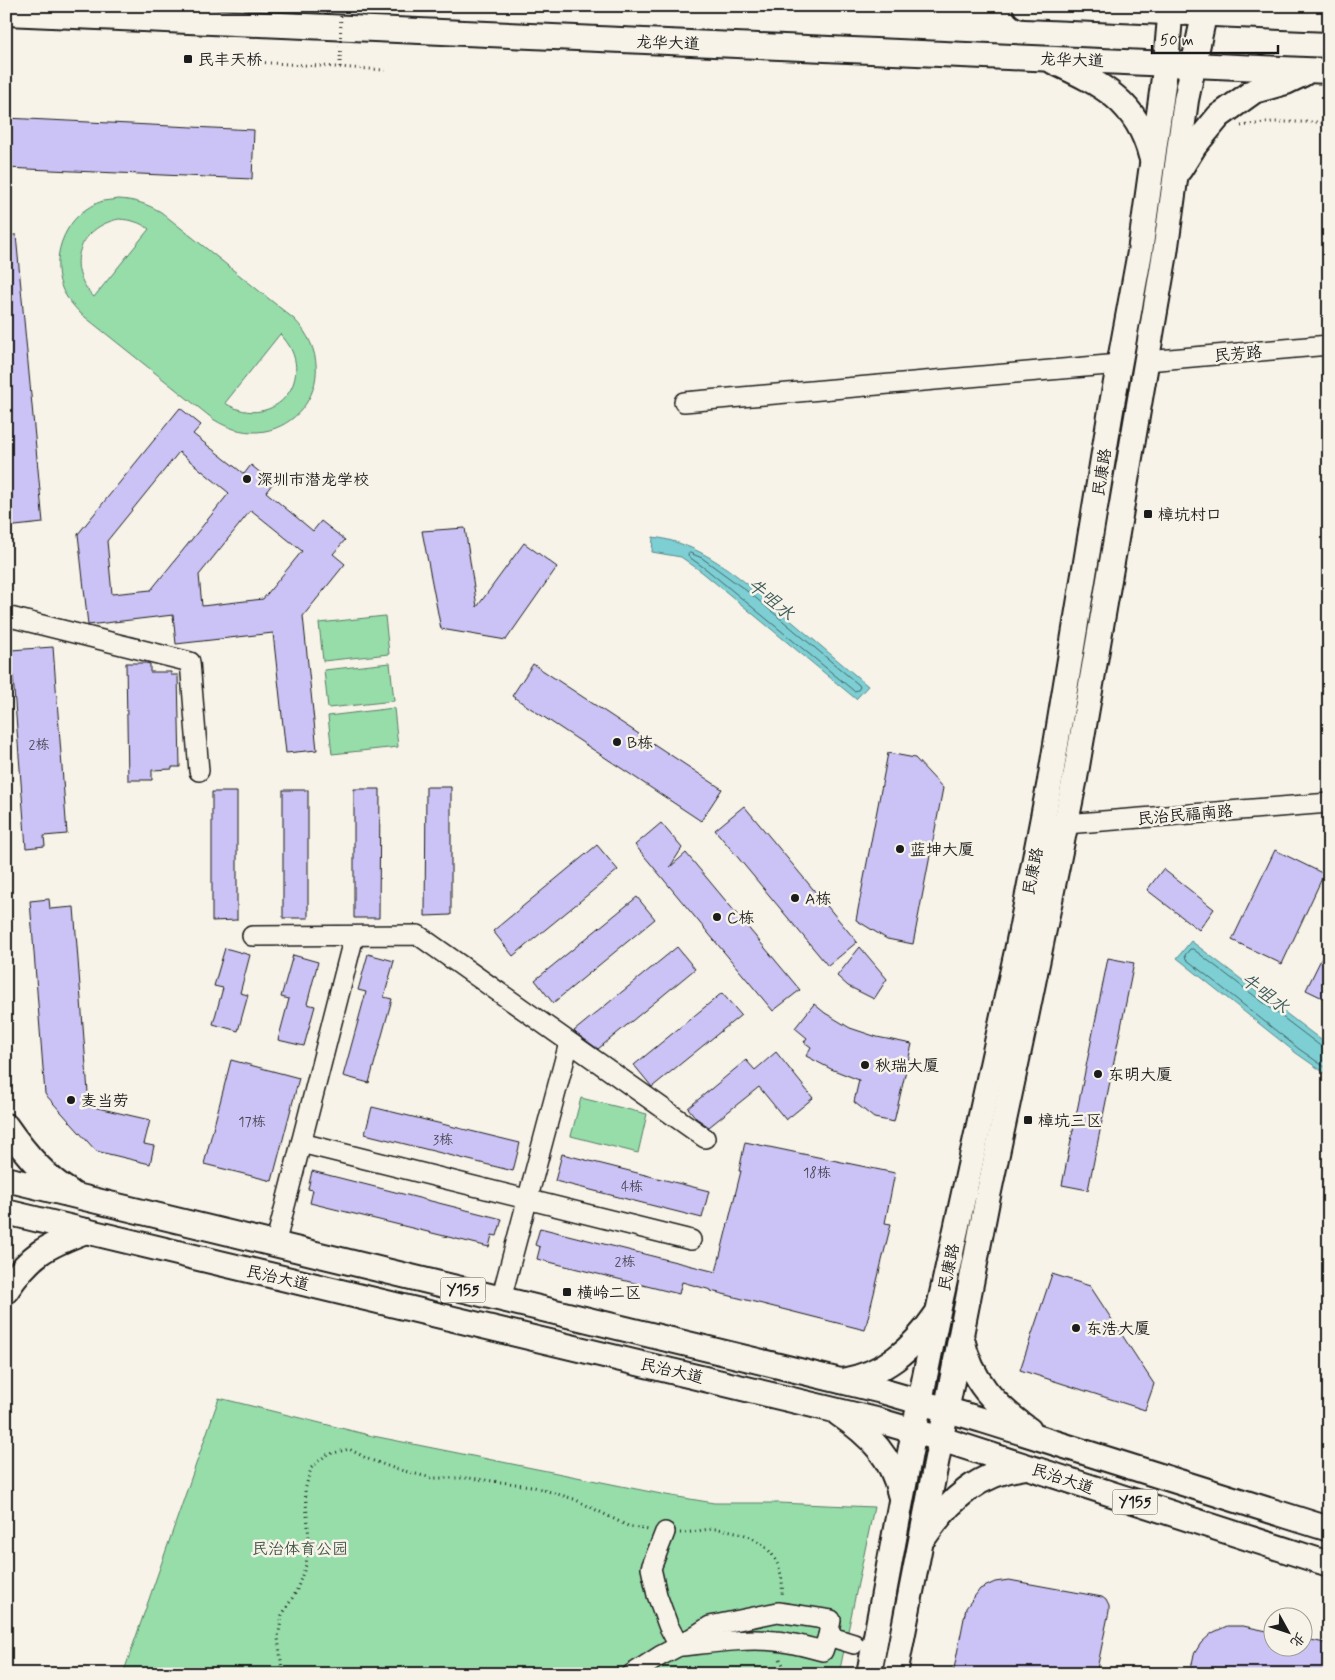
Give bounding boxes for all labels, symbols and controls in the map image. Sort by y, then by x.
scale bar [1152,22,1279,54]
text: 50 m [1160,31,1194,51]
street label: 龙华大道 [636,32,700,55]
street label: 龙华大道 [1040,49,1104,72]
place label: 民丰天桥 [198,50,262,71]
marker: 民丰天桥 [182,53,194,65]
street label: 民芳路 [1213,342,1263,367]
street label: 民康路 [1088,447,1117,498]
place label: 深圳市潜龙学校 [257,470,369,491]
marker: 深圳市潜龙学校 [241,473,253,485]
place label: 樟坑村口 [1158,505,1222,526]
marker: 樟坑村口 [1142,508,1154,520]
water label: 牛咀水 [742,573,800,627]
place label: B栋 [627,733,653,754]
house number: 2栋 [29,736,49,754]
marker: B栋 [611,736,623,748]
street label: 民治民福南路 [1136,801,1234,830]
place label: 蓝坤大厦 [910,840,974,861]
marker: 蓝坤大厦 [894,843,906,855]
street label: 民康路 [1019,846,1048,897]
place label: A栋 [805,889,831,910]
marker: A栋 [789,892,801,904]
place label: C栋 [727,908,754,929]
marker: C栋 [711,911,723,923]
water label: 牛咀水 [1236,968,1294,1020]
place label: 秋瑞大厦 [875,1056,939,1077]
marker: 秋瑞大厦 [859,1059,871,1071]
place label: 东明大厦 [1108,1065,1172,1086]
marker: 东明大厦 [1092,1068,1104,1080]
place label: 麦当劳 [81,1091,129,1112]
marker: 麦当劳 [65,1094,77,1106]
place label: 樟坑三区 [1038,1111,1102,1132]
house number: 17栋 [238,1113,266,1131]
marker: 樟坑三区 [1022,1114,1034,1126]
house number: 3栋 [433,1131,453,1149]
house number: 18栋 [803,1164,831,1182]
house number: 4栋 [621,1178,643,1196]
street label: 民康路 [934,1242,965,1293]
house number: 2栋 [615,1253,635,1271]
street label: 民治大道 [244,1261,311,1296]
road number: Y155 [440,1278,486,1302]
place label: 横岭二区 [577,1283,641,1304]
marker: 横岭二区 [561,1286,573,1298]
place label: 东浩大厦 [1086,1319,1150,1340]
marker: 东浩大厦 [1070,1322,1082,1334]
street label: 民治大道 [638,1354,705,1389]
street label: 民治大道 [1029,1460,1096,1499]
road number: Y155 [1112,1490,1158,1514]
park label: 民治体育公园 [252,1539,348,1560]
north arrow [1262,1608,1312,1658]
text: 北 [1286,1629,1309,1651]

